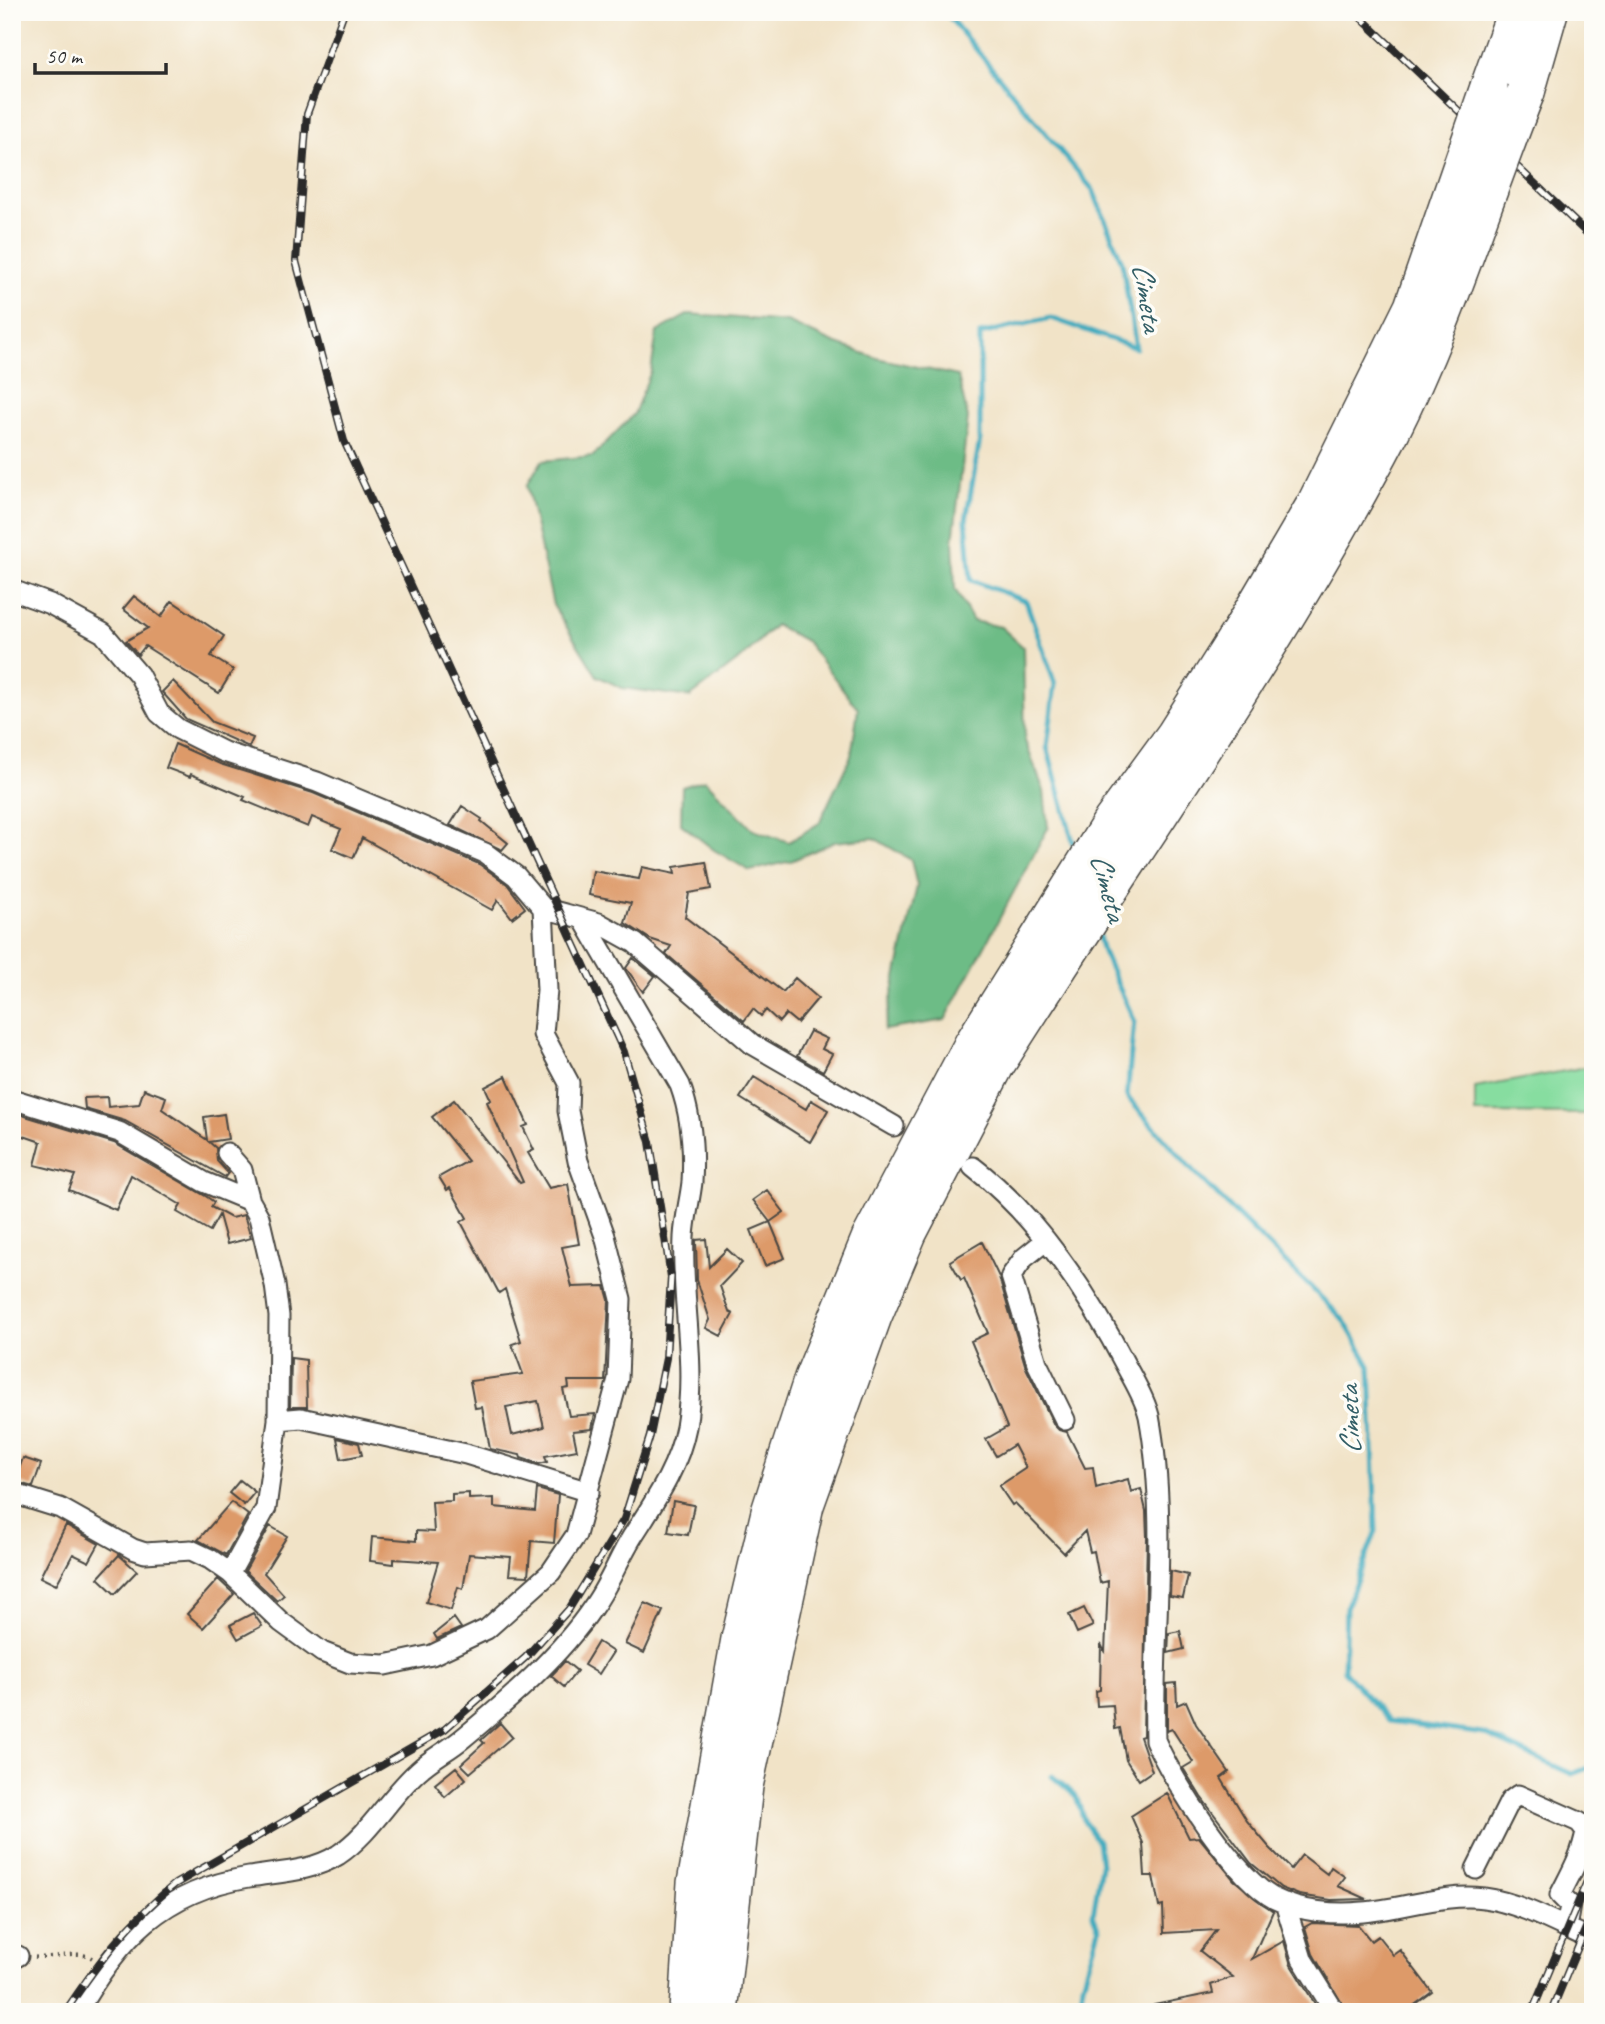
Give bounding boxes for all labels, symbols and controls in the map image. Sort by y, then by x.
scale bar [35,32,166,76]
text: 50 m [46,43,84,69]
water label: Cimeta [1124,260,1173,337]
water label: Cimeta [1082,849,1137,929]
water label: Cimeta [1329,1381,1369,1455]

